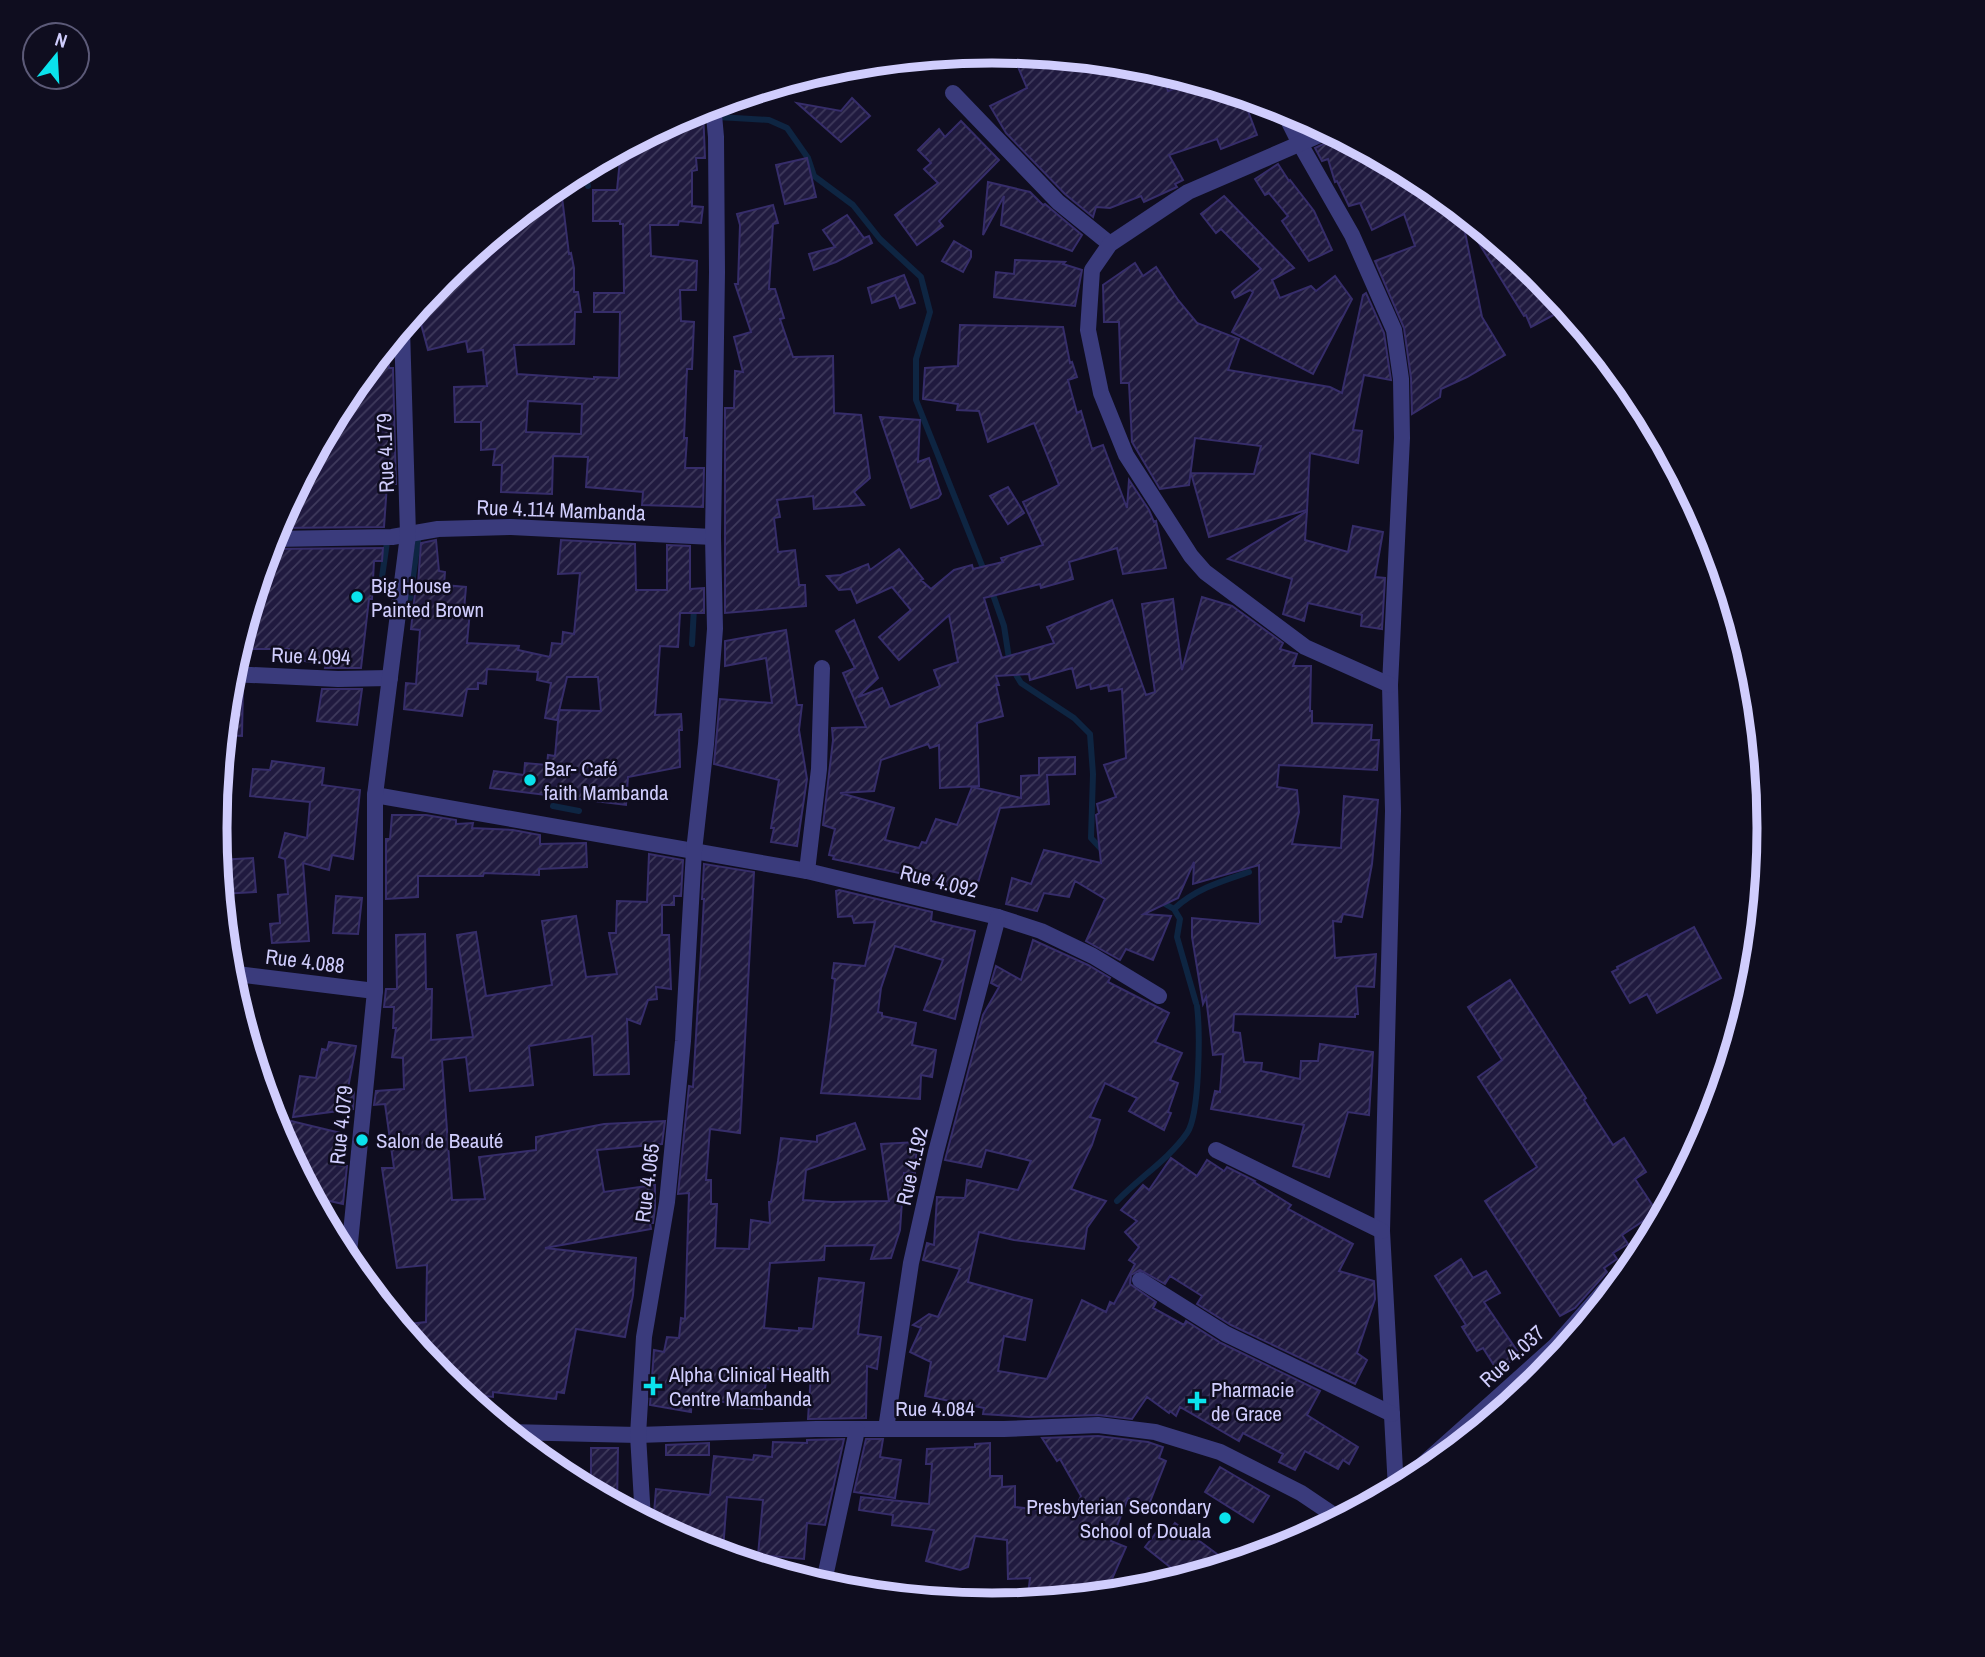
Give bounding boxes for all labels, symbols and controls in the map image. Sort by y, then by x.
north arrow [21,21,91,91]
text: N [52,26,71,54]
street label: Rue 4.179 [369,413,401,493]
street label: Rue 4.114 Mambanda [476,493,646,527]
place label: Big House Painted Brown [371,571,484,624]
marker: Big House Painted Brown [349,589,365,605]
street label: Rue 4.094 [271,640,352,672]
place label: Bar- Café faith Mambanda [544,754,669,807]
marker: Bar- Café faith Mambanda [522,772,538,788]
street label: Rue 4.092 [897,857,981,905]
street label: Rue 4.088 [264,942,346,980]
street label: Rue 4.079 [322,1084,360,1166]
street label: Rue 4.192 [889,1124,935,1208]
place label: Salon de Beauté [376,1126,503,1155]
marker: Salon de Beauté [354,1132,370,1148]
street label: Rue 4.065 [628,1142,666,1224]
street label: Rue 4.037 [1473,1318,1551,1394]
place label: Alpha Clinical Health Centre Mambanda [668,1360,830,1413]
place label: Pharmacie de Grace [1211,1375,1294,1428]
marker: Alpha Clinical Health Centre Mambanda [643,1376,663,1396]
marker: Pharmacie de Grace [1189,1393,1205,1409]
street label: Rue 4.084 [895,1394,975,1423]
place label: Presbyterian Secondary School of Douala [1026,1492,1211,1545]
marker: Presbyterian Secondary School of Douala [1217,1510,1233,1526]

